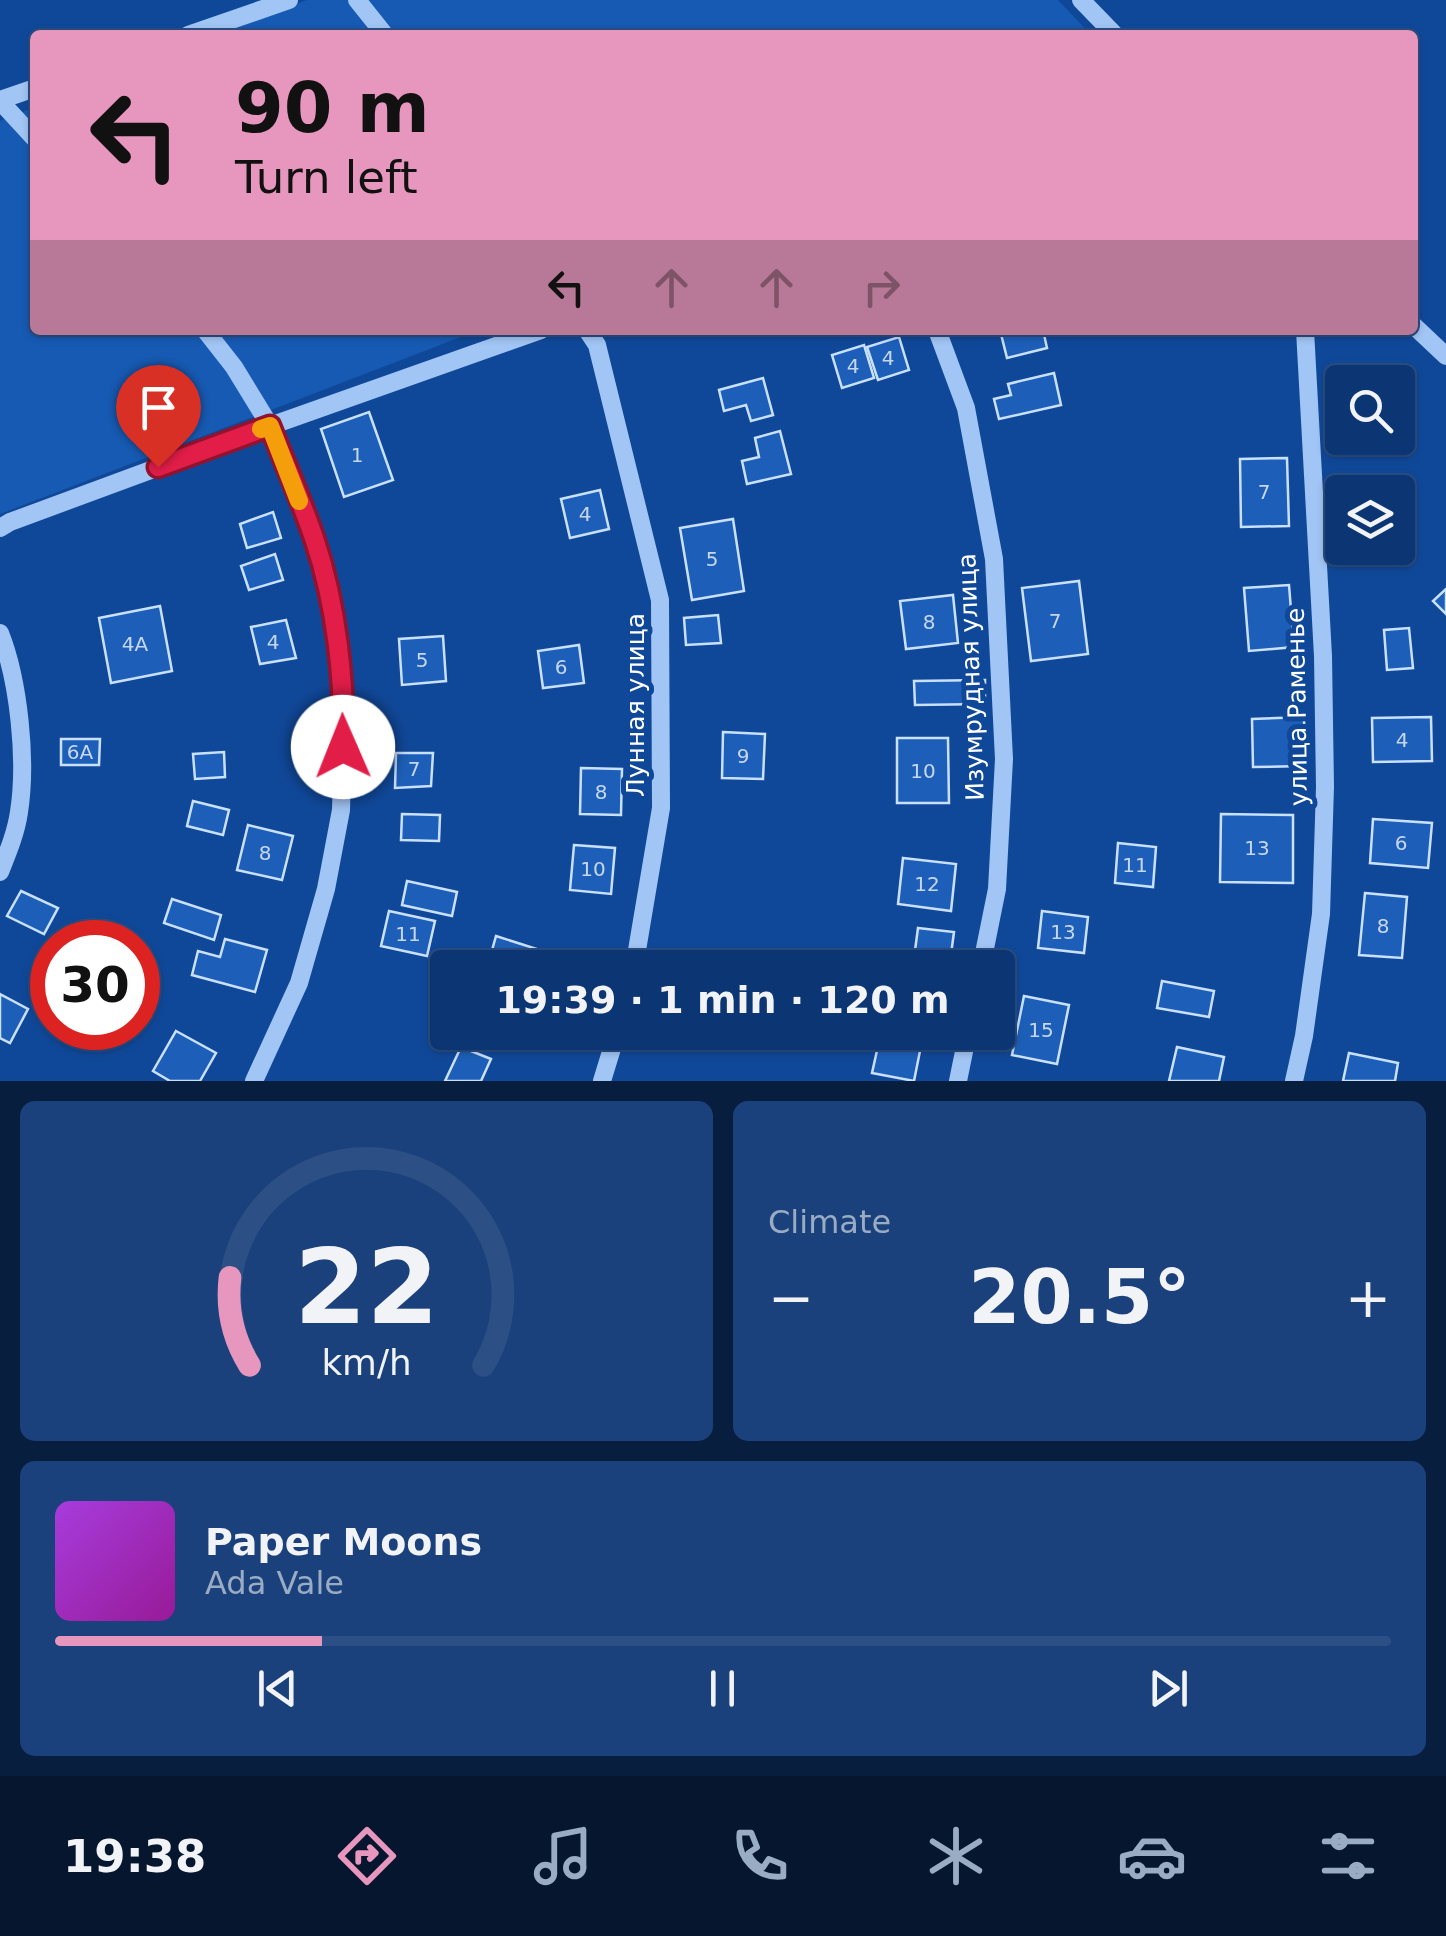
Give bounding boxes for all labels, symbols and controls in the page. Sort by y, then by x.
text: 90 m [235,67,430,149]
icon: left [70,70,200,200]
text: Turn left [235,151,418,204]
icon: left [539,260,594,315]
icon: ahead [644,260,699,315]
icon: ahead [749,260,804,315]
icon: right [854,260,909,315]
house number: 4 [882,346,894,370]
house number: 4 [847,354,859,378]
pin [116,365,201,468]
map controls [1325,365,1415,565]
button: search [1325,365,1415,455]
icon: arrive [131,380,186,435]
house number: 1 [351,443,363,467]
button: layers [1325,475,1415,565]
house number: 7 [1258,480,1270,504]
house number: 4 [579,502,591,526]
house number: 5 [706,547,718,571]
street label: Изумрудная улица [952,553,990,801]
street label: улица Раменье [1281,608,1313,806]
house number: 7 [1049,609,1061,633]
house number: 8 [923,610,935,634]
street label: Лунная улица [621,613,650,797]
house number: 4 [267,630,279,654]
house number: 4А [122,632,149,656]
house number: 5 [416,648,428,672]
house number: 6 [555,655,567,679]
position arrow [291,695,395,799]
house number: 4 [1396,728,1408,752]
house number: 6А [67,740,94,764]
house number: 9 [737,744,749,768]
house number: 7 [408,757,420,781]
house number: 10 [910,759,936,783]
house number: 8 [595,780,607,804]
house number: 6 [1395,831,1407,855]
house number: 13 [1244,836,1270,860]
house number: 8 [259,841,271,865]
house number: 11 [1122,853,1148,877]
house number: 10 [580,857,606,881]
house number: 12 [914,872,940,896]
house number: 8 [1377,914,1389,938]
speed limit sign: 30 [30,920,160,1050]
house number: 13 [1050,920,1076,944]
house number: 11 [395,922,421,946]
text: 19:39 · 1 min · 120 m [495,978,950,1022]
house number: 15 [1028,1018,1054,1042]
text: Climate [768,1203,891,1241]
text: 22 [294,1226,439,1348]
text: 20.5° [968,1253,1191,1341]
text: − [768,1266,814,1330]
text: + [1345,1266,1391,1330]
text: km/h [321,1342,412,1383]
text: Paper Moons [205,1520,482,1564]
text: Ada Vale [205,1564,344,1602]
icon: previous [250,1661,305,1716]
icon: pause [695,1661,750,1716]
icon: next [1141,1661,1196,1716]
icon: directions [332,1821,402,1891]
icon: music [528,1821,598,1891]
icon: phone [725,1821,795,1891]
icon: climate [921,1821,991,1891]
icon: car [1117,1821,1187,1891]
icon: filters [1313,1821,1383,1891]
text: 19:38 [63,1830,206,1883]

